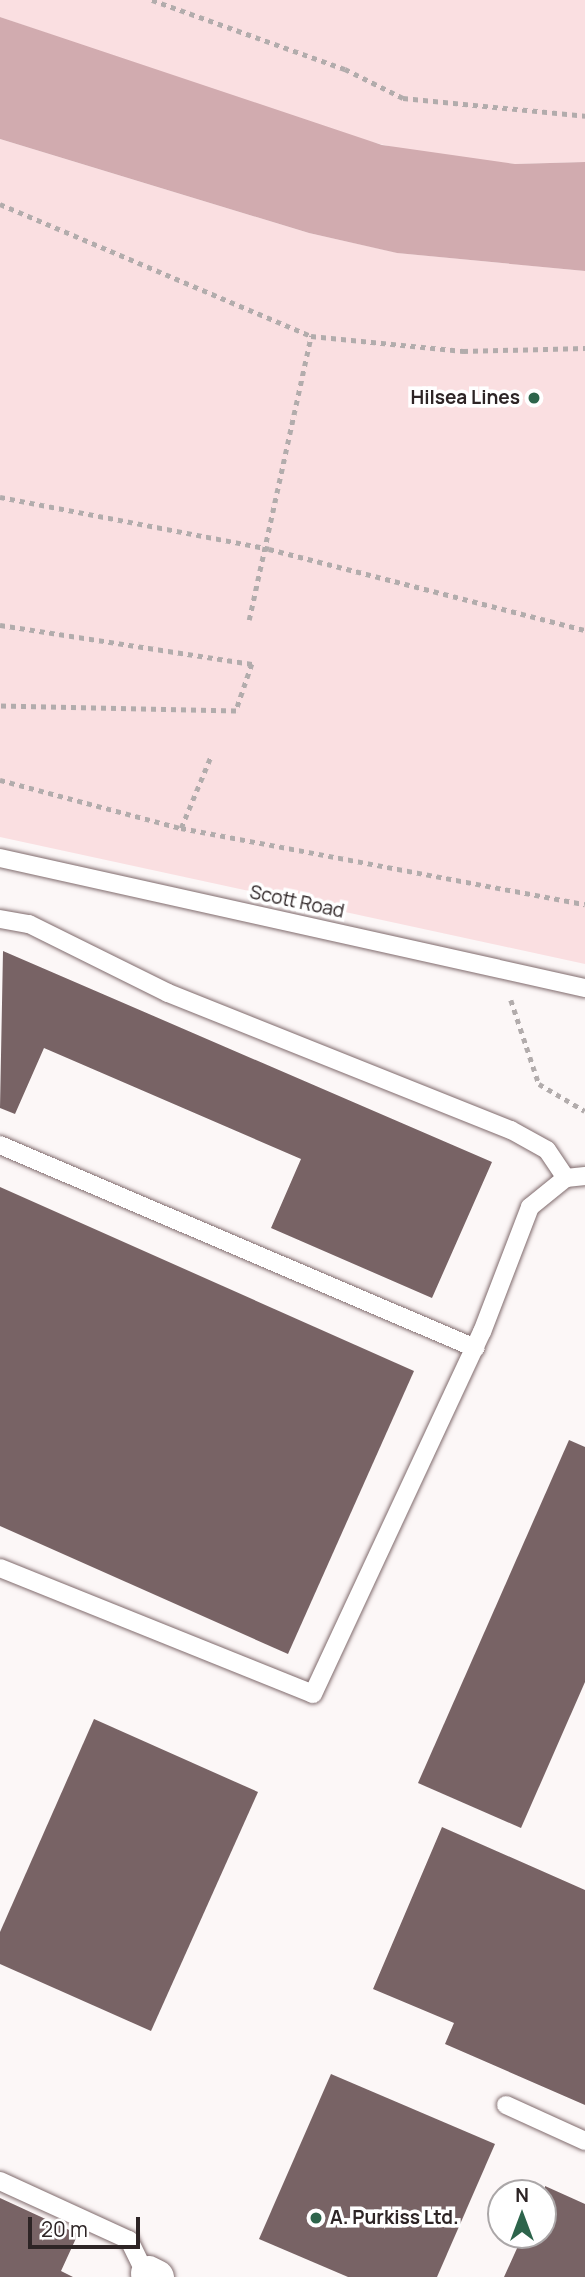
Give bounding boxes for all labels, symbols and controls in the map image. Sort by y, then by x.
place label: Hilsea Lines [410,387,520,409]
marker: Hilsea Lines [526,390,542,406]
street label: Scott Road [248,881,346,923]
north arrow [487,2179,557,2249]
text: N [515,2182,529,2208]
scale bar [32,2204,144,2248]
place label: A. Purkiss Ltd. [330,2207,459,2229]
marker: A. Purkiss Ltd. [308,2210,324,2226]
text: 20 m [41,2215,88,2243]

